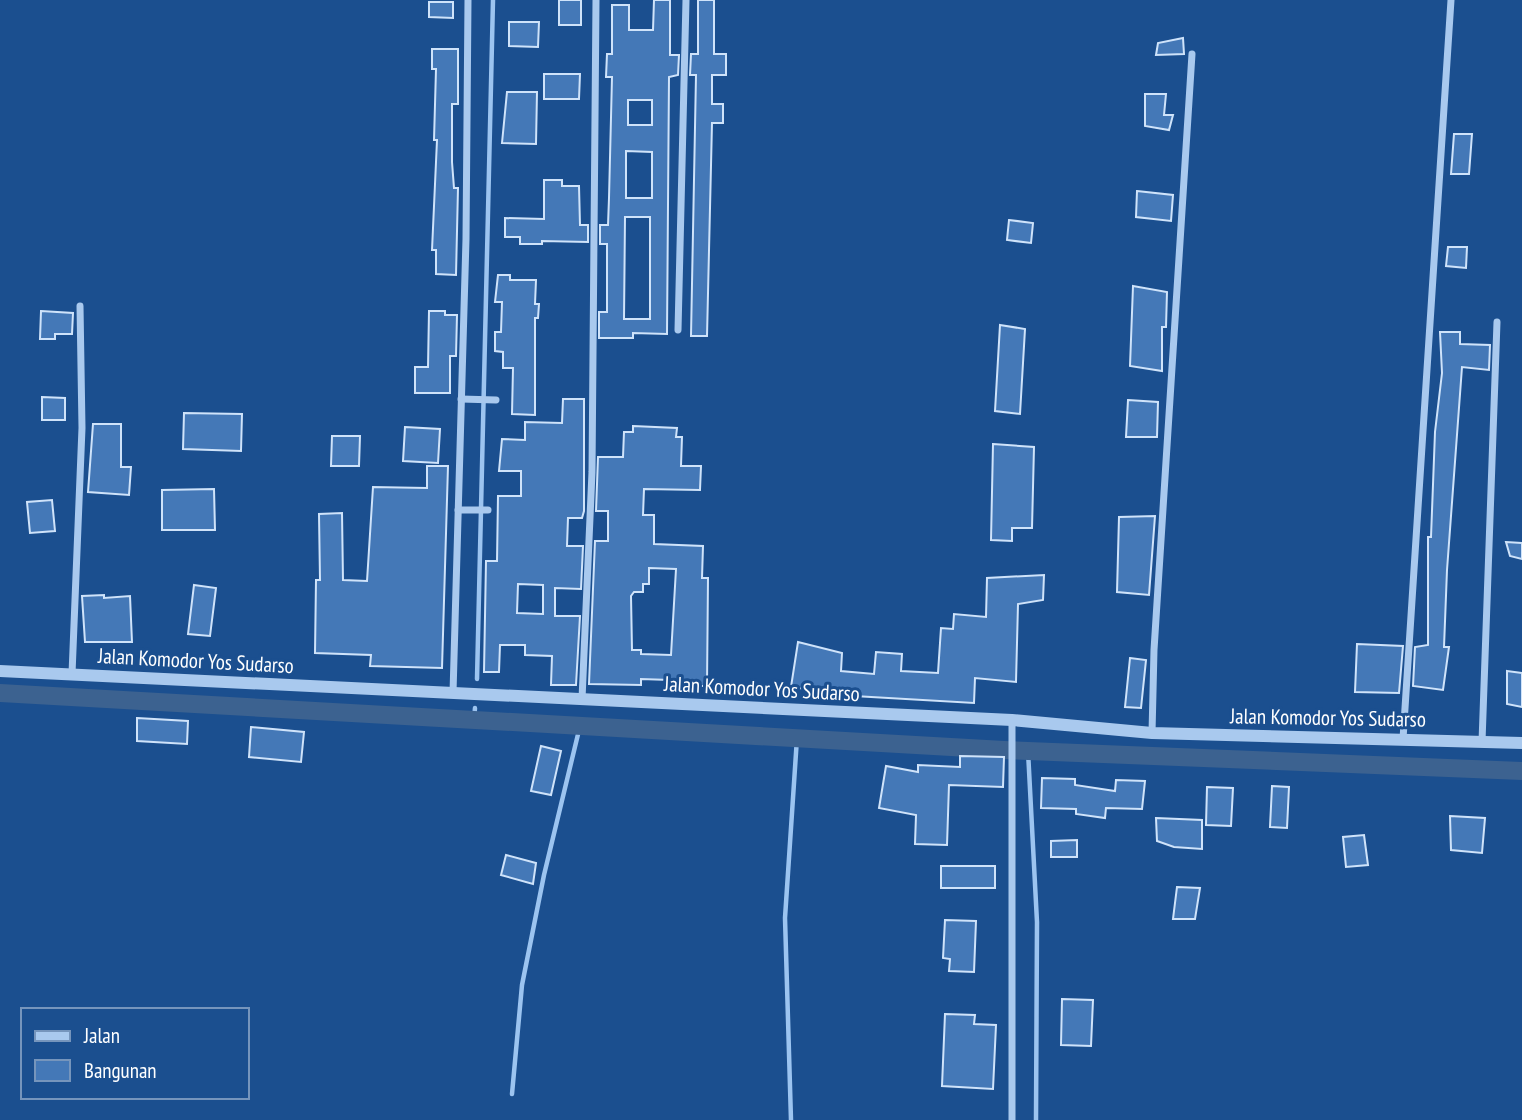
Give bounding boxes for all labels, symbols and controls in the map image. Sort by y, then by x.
street label: Jalan Komodor Yos Sudarso [97,642,295,679]
street label: Jalan Komodor Yos Sudarso [663,670,861,707]
street label: Jalan Komodor Yos Sudarso [1229,702,1426,733]
legend [21,1008,248,1099]
text: Jalan [83,1022,120,1049]
text: Bangunan [84,1057,157,1084]

